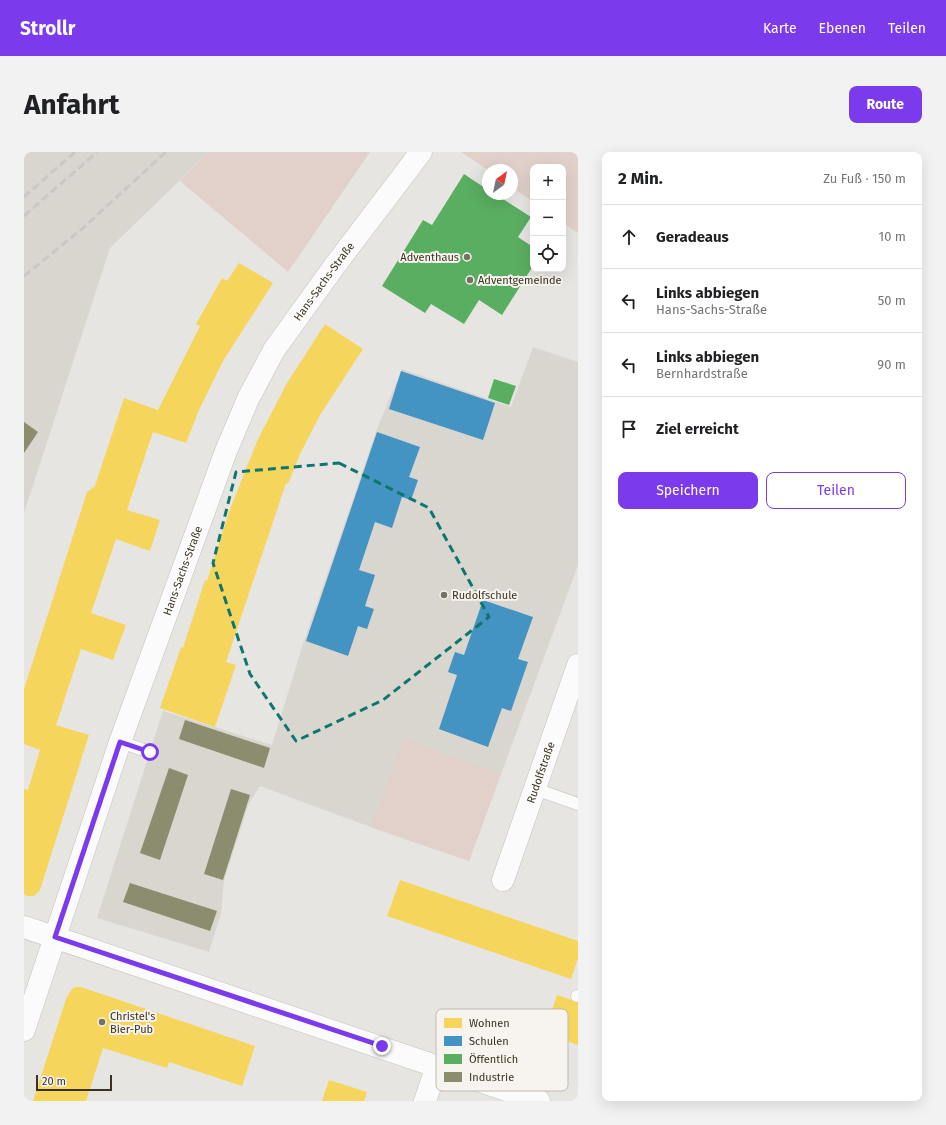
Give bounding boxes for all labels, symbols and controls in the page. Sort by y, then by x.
text: Strollr [20,17,75,40]
text: Karte [763,20,797,37]
text: Ebenen [819,20,866,37]
text: Teilen [888,20,926,37]
button: Route [849,86,922,123]
text: Anfahrt [24,88,120,121]
north arrow [482,164,518,200]
map controls [530,164,566,272]
button: + [530,164,566,200]
text: 2 Min. [618,168,663,189]
text: Zu Fuß · 150 m [823,171,906,186]
button: − [530,200,566,236]
icon: ahead [618,226,640,248]
text: Geradeaus [656,228,729,246]
text: 10 m [879,229,906,244]
button: locate [530,236,566,272]
street label: Hans-Sachs-Straße [291,240,357,323]
place label: Adventhaus [400,251,459,264]
marker: Adventhaus [462,252,472,262]
place label: Adventgemeinde [478,274,562,287]
marker: Adventgemeinde [465,275,475,285]
text: Links abbiegen [656,284,759,302]
icon: left [618,290,640,312]
text: 50 m [878,293,906,308]
text: Hans-Sachs-Straße [656,302,767,317]
text: Links abbiegen [656,348,759,366]
icon: left [618,354,640,376]
text: 90 m [877,357,906,372]
text: Bernhardstraße [656,366,748,381]
icon: arrive [618,418,640,440]
text: Ziel erreicht [656,420,739,438]
button: Speichern [618,472,758,509]
button: Teilen [766,472,906,509]
street label: Hans-Sachs-Straße [161,524,205,617]
place label: Rudolfschule [452,589,517,602]
marker: Rudolfschule [439,590,449,600]
street label: Rudolfstraße [524,740,558,805]
route start [141,743,159,761]
legend [436,1009,568,1091]
place label: Christel's Bier-Pub [110,1010,155,1036]
marker: Christel's Bier-Pub [97,1017,107,1027]
text: Wohnen [469,1017,510,1030]
text: Schulen [469,1035,509,1048]
route end [373,1037,391,1055]
text: Öffentlich [469,1052,518,1066]
text: Industrie [469,1071,514,1084]
scale bar [36,1073,112,1092]
text: 20 m [42,1075,66,1088]

